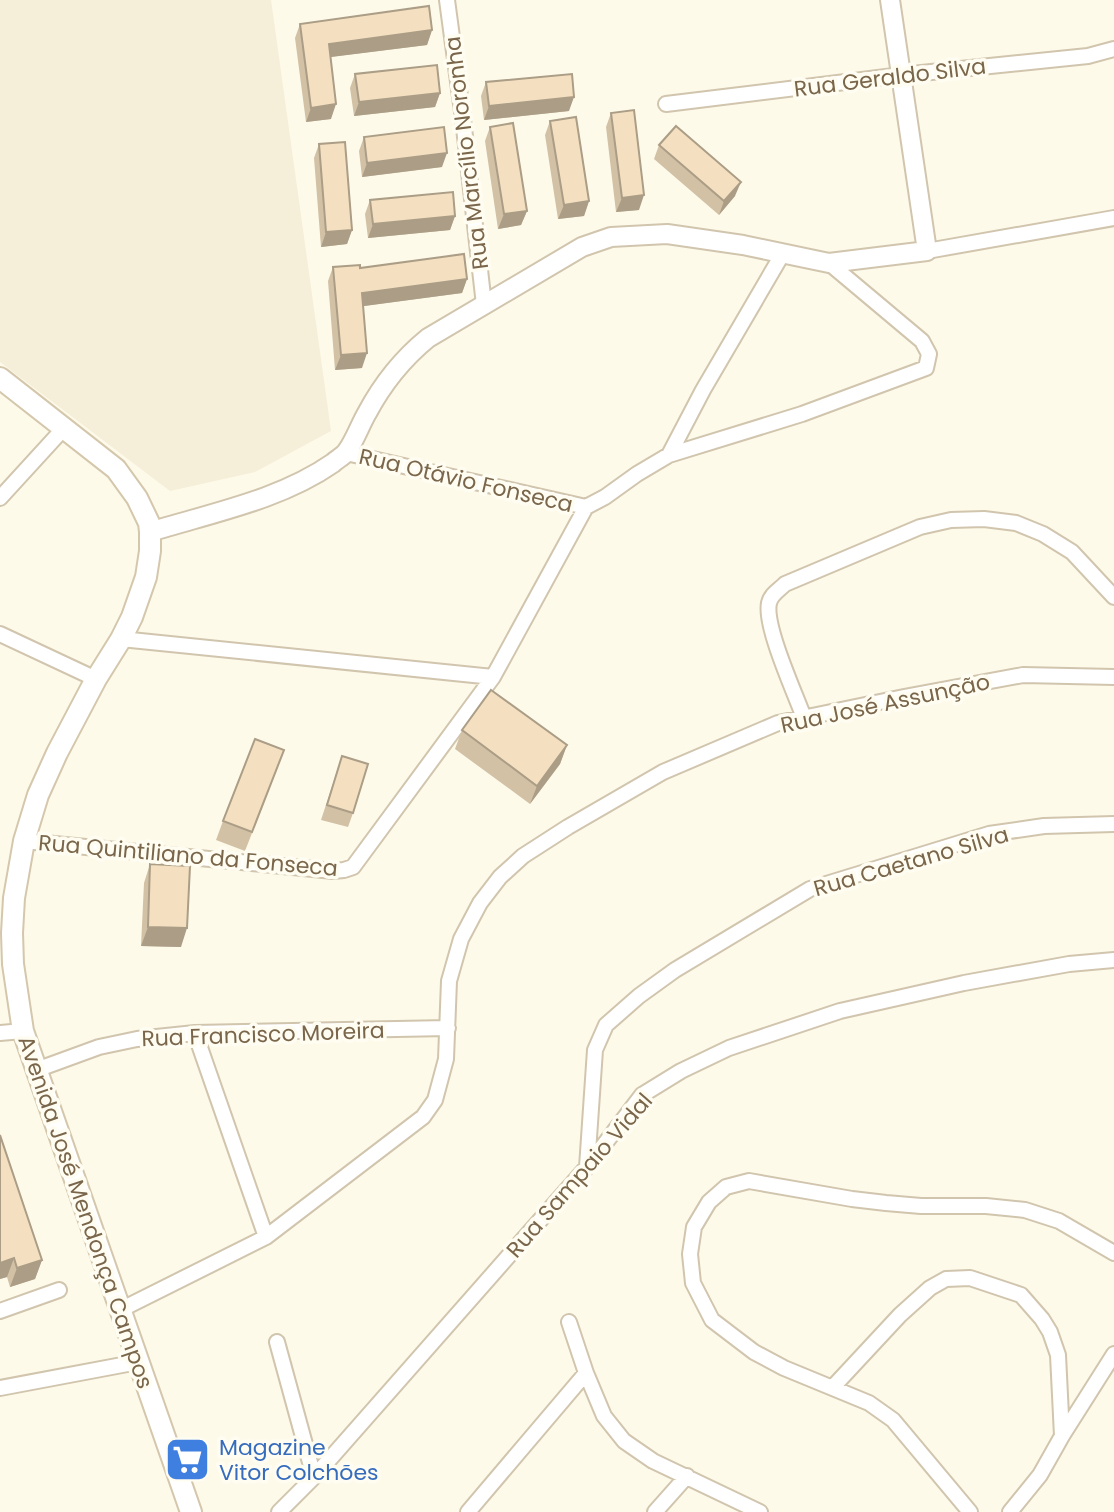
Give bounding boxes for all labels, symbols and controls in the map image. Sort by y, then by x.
street label: Rua Marcílio Noronha [437,35,496,271]
street label: Rua Geraldo Silva [792,50,988,105]
street label: Rua Otávio Fonseca [356,441,576,520]
street label: Rua José Assunção [778,666,993,741]
street label: Rua Caetano Silva [810,819,1012,904]
street label: Rua Quintiliano da Fonseca [37,827,339,884]
street label: Rua Francisco Moreira [141,1015,385,1054]
street label: Avenida José Mendonça Campos [10,1032,161,1393]
street label: Rua Sampaio Vidal [499,1086,660,1264]
place label: Magazine Vitor Colchões [219,1432,379,1488]
supermarket icon: Magazine Vitor Colchões [164,1436,212,1484]

